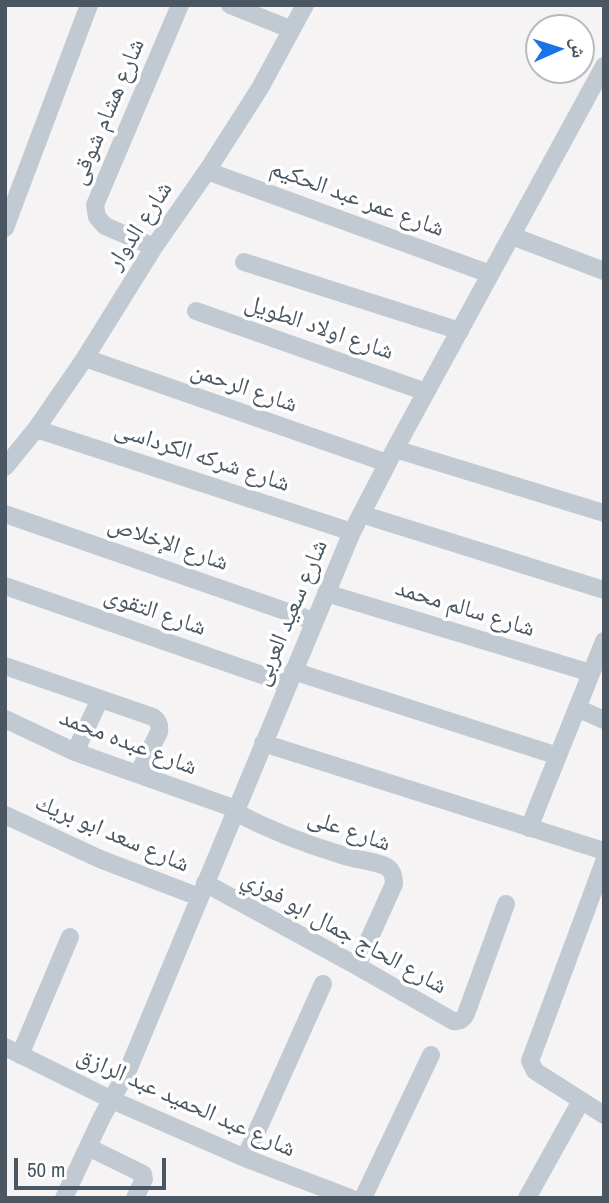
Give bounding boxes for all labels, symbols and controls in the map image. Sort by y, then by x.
north arrow [525,14,595,84]
street label: شارع هشام شوقى [64,35,152,189]
text: ش [565,37,592,59]
street label: شارع عمر عبد الحكيم [266,154,448,244]
street label: شارع الدوار [101,176,179,276]
street label: شارع اولاد الطويل [241,289,397,367]
street label: شارع الرحمن [187,356,301,420]
street label: شارع شركه الكرداسى [111,415,293,499]
street label: شارع الإخلاص [104,510,232,578]
street label: شارع سعيد العربى [247,536,335,690]
street label: شارع سالم محمد [392,574,538,644]
street label: شارع التقوى [100,581,210,643]
street label: شارع عبده محمد [55,704,201,782]
street label: شارع سعد ابو بريك [30,789,194,879]
street label: شارع على [304,803,394,859]
street label: شارع الحاج جمال ابو فوزي [236,865,452,1001]
street label: شارع عبد الحميد عبد الرازق [72,1042,300,1164]
scale bar [18,1144,170,1188]
text: 50 m [27,1155,65,1184]

